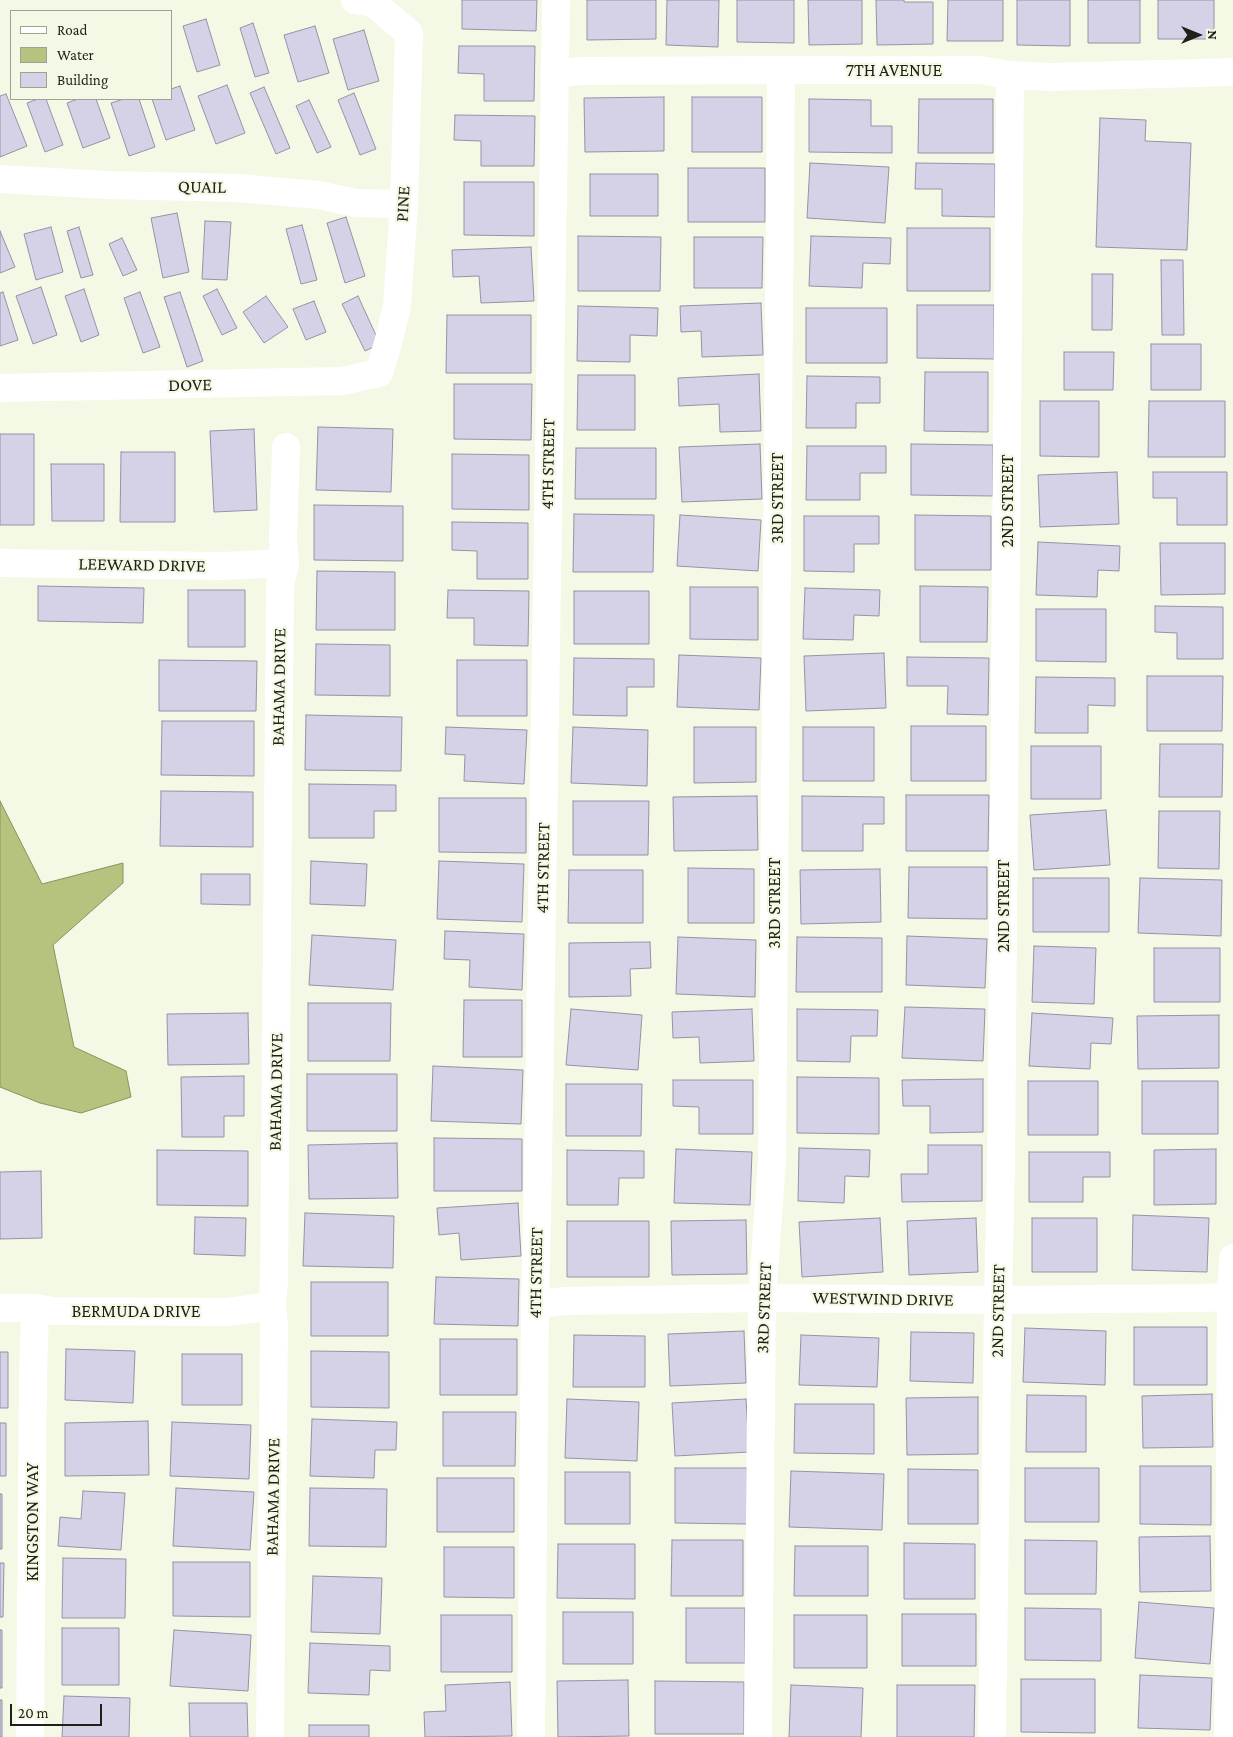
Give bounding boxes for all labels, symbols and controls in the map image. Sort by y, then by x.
legend [10,10,172,100]
north arrow [1173,10,1223,60]
text: Road [57,22,87,38]
text: N [1205,30,1221,40]
text: Water [57,47,94,63]
street label: 7TH AVENUE [846,59,942,81]
text: Building [57,72,108,88]
street label: QUAIL [178,176,226,198]
street label: PINE [391,185,415,223]
street label: DOVE [168,374,212,396]
street label: 4TH STREET [536,418,560,510]
street label: 3RD STREET [766,452,788,544]
street label: 2ND STREET [996,454,1018,548]
street label: LEEWARD DRIVE [78,553,206,577]
street label: BAHAMA DRIVE [267,628,291,746]
street label: 4TH STREET [531,822,555,914]
street label: 3RD STREET [763,857,785,949]
street label: 2ND STREET [992,859,1014,953]
street label: BAHAMA DRIVE [264,1033,288,1151]
street label: 4TH STREET [524,1227,548,1319]
street label: 3RD STREET [752,1262,776,1354]
street label: 2ND STREET [986,1264,1010,1358]
street label: WESTWIND DRIVE [812,1287,954,1311]
street label: BERMUDA DRIVE [71,1300,201,1322]
street label: BAHAMA DRIVE [261,1438,285,1556]
street label: KINGSTON WAY [21,1462,43,1582]
scale bar [12,1694,105,1726]
text: 20 m [18,1705,49,1721]

